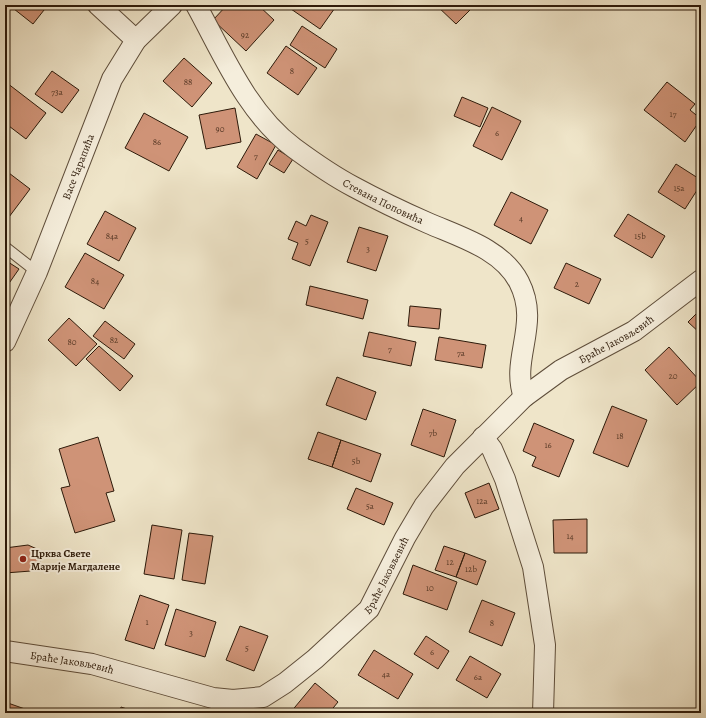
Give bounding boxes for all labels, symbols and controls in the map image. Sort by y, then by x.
house number: 92 [241,29,250,41]
house number: 8 [290,65,294,77]
house number: 88 [184,76,192,88]
house number: 73a [51,86,64,98]
house number: 17 [670,108,677,120]
house number: 90 [216,123,225,135]
house number: 6 [495,127,499,139]
street label: Васе Чарапића [58,131,98,202]
house number: 86 [153,136,161,148]
house number: 7 [254,150,258,162]
street label: Стевана Поповића [340,175,427,228]
house number: 15a [673,182,685,194]
house number: 4 [519,212,523,224]
house number: 84a [106,230,119,242]
house number: 15b [634,230,646,242]
house number: 5 [305,235,309,247]
house number: 3 [366,243,370,255]
house number: 84 [91,275,99,287]
house number: 2 [575,278,580,290]
street label: Браће Јаковљевић [576,311,657,367]
house number: 82 [110,334,119,346]
house number: 80 [67,336,77,348]
house number: 7 [388,343,392,355]
house number: 7a [457,347,466,359]
house number: 20 [668,370,678,382]
house number: 7b [429,427,438,439]
house number: 18 [616,430,624,442]
house number: 16 [544,439,552,451]
house number: 5b [352,455,361,467]
house number: 12a [476,495,489,507]
house number: 5a [366,500,375,512]
house number: 14 [566,530,574,542]
street label: Браће Јаковљевић [361,534,412,618]
place label: Црква Свете Марије Магдалене [31,546,120,574]
marker: Црква Свете Марије Магдалене [18,554,28,564]
house number: 12 [446,556,454,568]
house number: 12b [465,563,477,575]
house number: 10 [426,582,434,594]
house number: 1 [145,616,149,628]
house number: 8 [490,617,494,629]
house number: 3 [189,627,193,639]
house number: 5 [245,642,249,654]
house number: 6 [430,646,434,658]
street label: Браће Јаковљевић [29,647,116,677]
house number: 4a [382,668,391,680]
house number: 6a [474,671,483,683]

